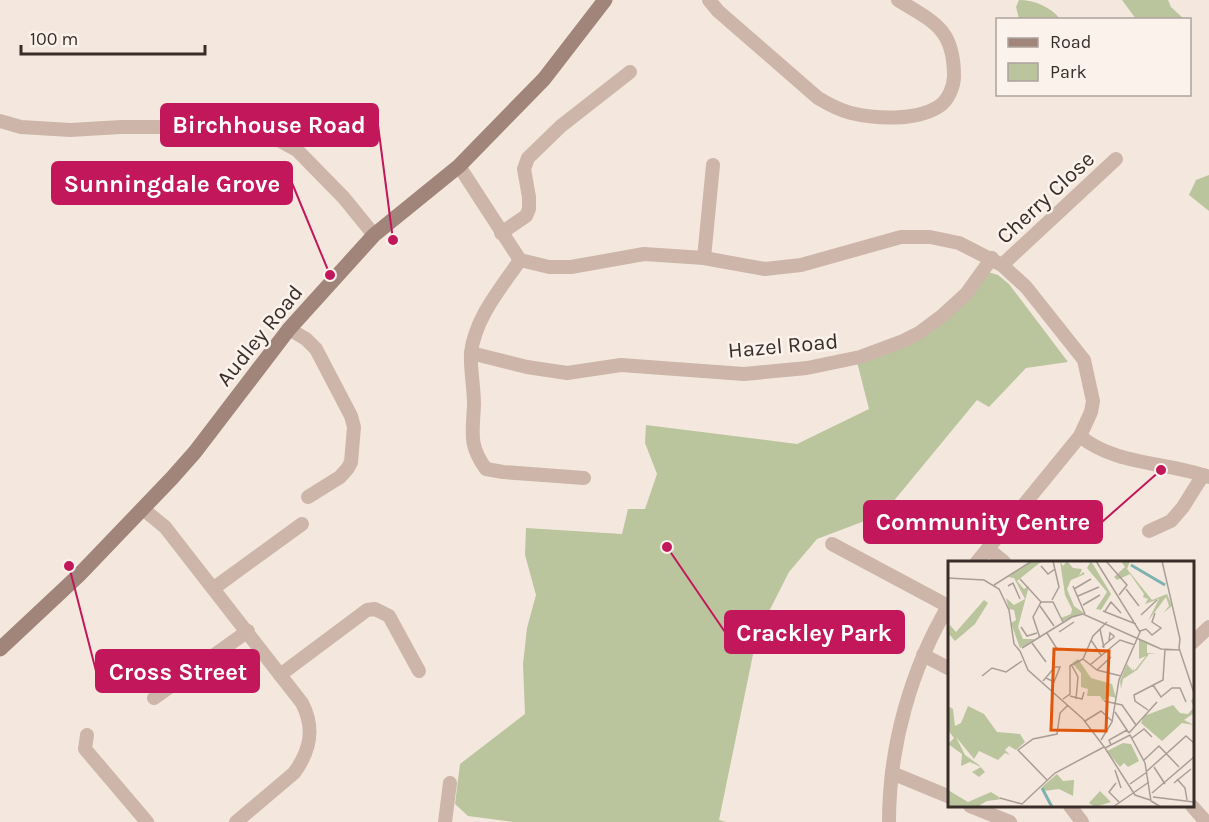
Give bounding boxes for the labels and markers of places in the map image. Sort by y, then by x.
callout: Birchhouse Road [161,104,378,146]
callout: Sunningdale Grove [52,162,292,204]
callout: Community Centre [864,501,1102,543]
callout: Crackley Park [725,611,904,653]
callout: Cross Street [96,650,259,692]

